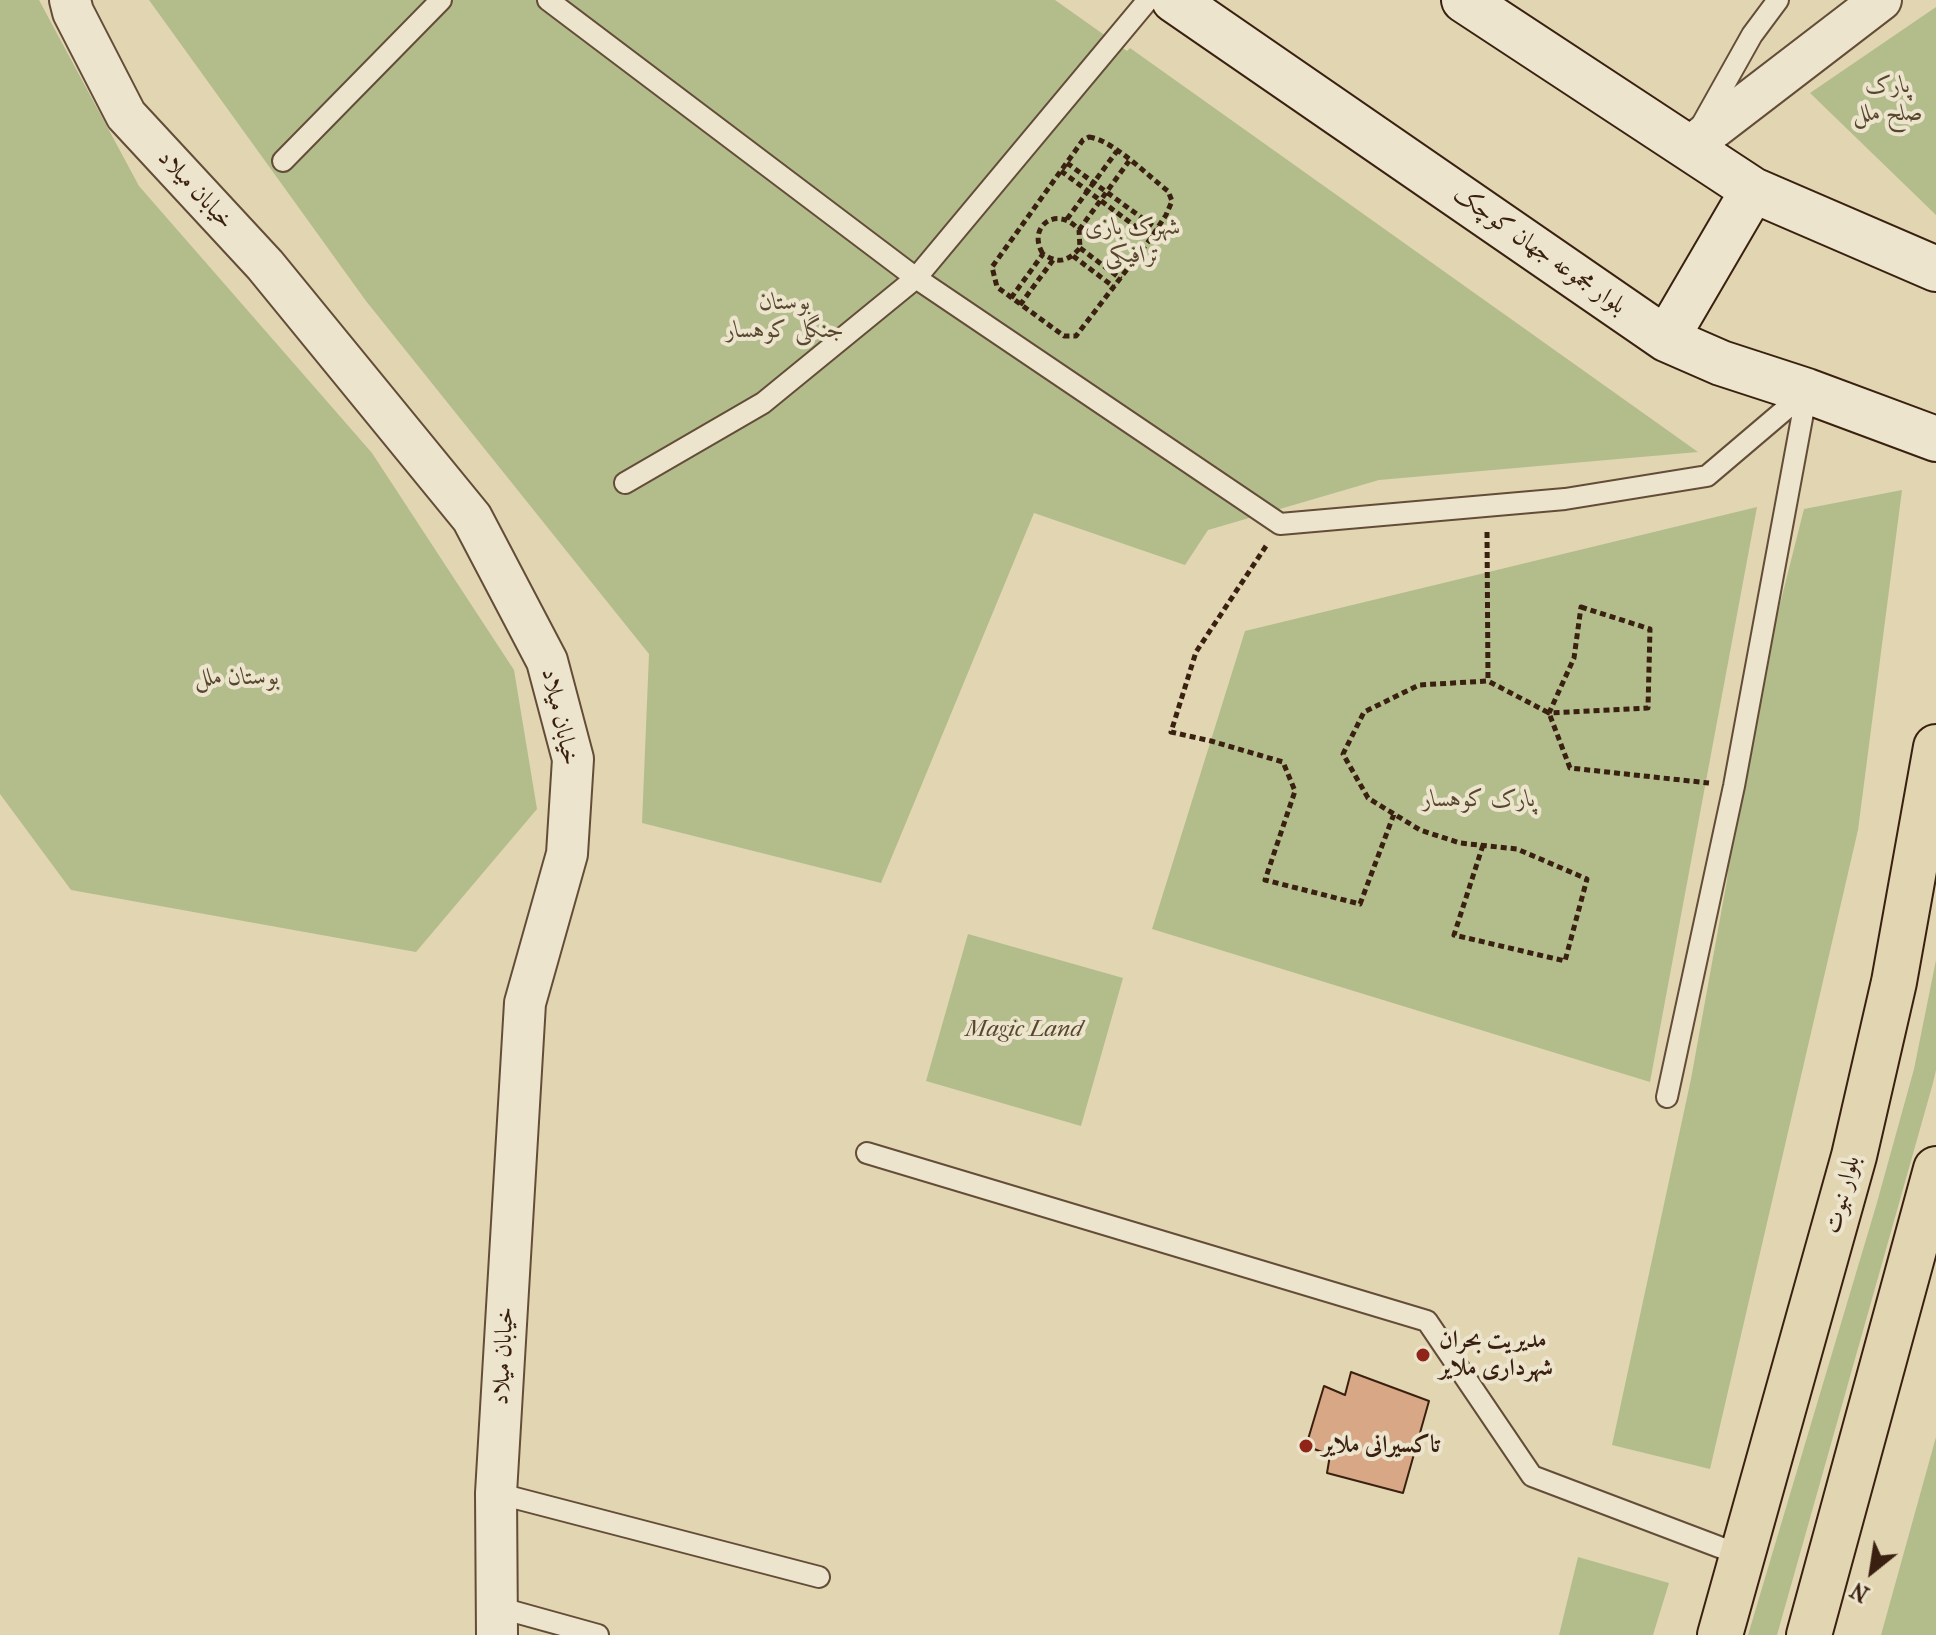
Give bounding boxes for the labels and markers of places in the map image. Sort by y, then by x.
place label: مدیریت بحران شهرداری ملایر [1439,1327,1553,1383]
marker: مدیریت بحران شهرداری ملایر [1414,1346,1432,1364]
place label: تاکسیرانی ملایر [1322,1432,1440,1460]
marker: تاکسیرانی ملایر [1297,1437,1315,1455]

